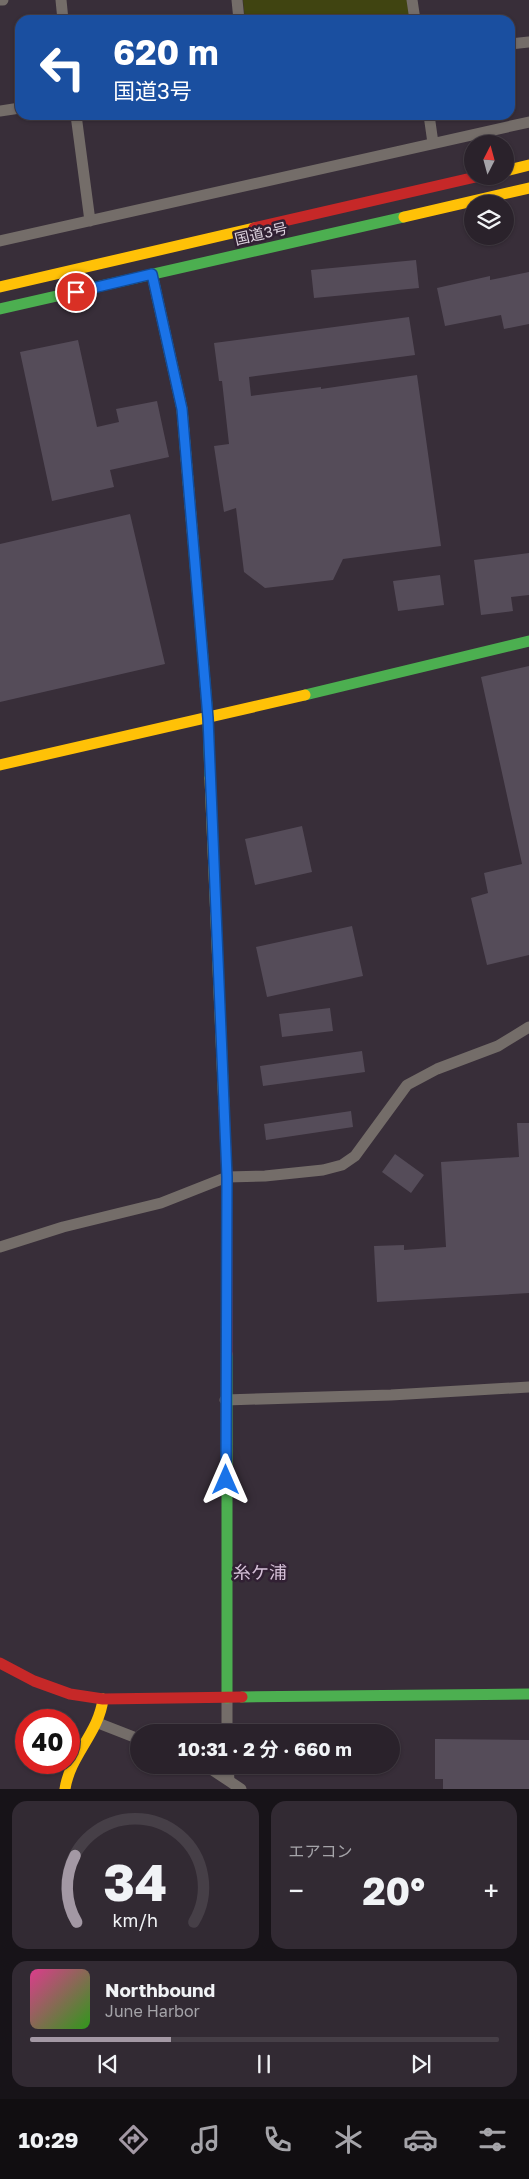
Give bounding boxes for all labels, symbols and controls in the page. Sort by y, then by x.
text: 620 m [113,31,219,73]
icon: left [30,35,95,100]
text: 国道3号 [113,77,192,104]
north arrow [464,135,514,185]
map controls [464,135,514,245]
button: layers [464,195,514,245]
street label: 国道3号 [233,218,289,248]
pin [55,271,97,313]
icon: arrive [62,278,90,306]
position arrow [199,1453,251,1505]
district label: 糸ケ浦 [233,1561,287,1583]
speed limit sign: 40 [15,1709,80,1774]
text: 10:31 · 2 分 · 660 m [178,1737,352,1760]
text: エアコン [289,1841,353,1861]
text: 34 [103,1850,167,1912]
text: 20° [362,1868,425,1913]
text: − [289,1874,304,1907]
text: + [484,1874,499,1907]
text: km/h [113,1909,158,1931]
text: Northbound [105,1978,215,2001]
text: June Harbor [105,2001,200,2021]
icon: previous [94,2050,122,2078]
icon: pause [250,2050,278,2078]
icon: next [407,2050,435,2078]
icon: directions [116,2122,151,2157]
icon: music [188,2122,223,2157]
icon: phone [260,2122,295,2157]
icon: climate [331,2122,366,2157]
icon: car [403,2122,438,2157]
icon: filters [475,2122,510,2157]
text: 10:29 [18,2126,79,2153]

